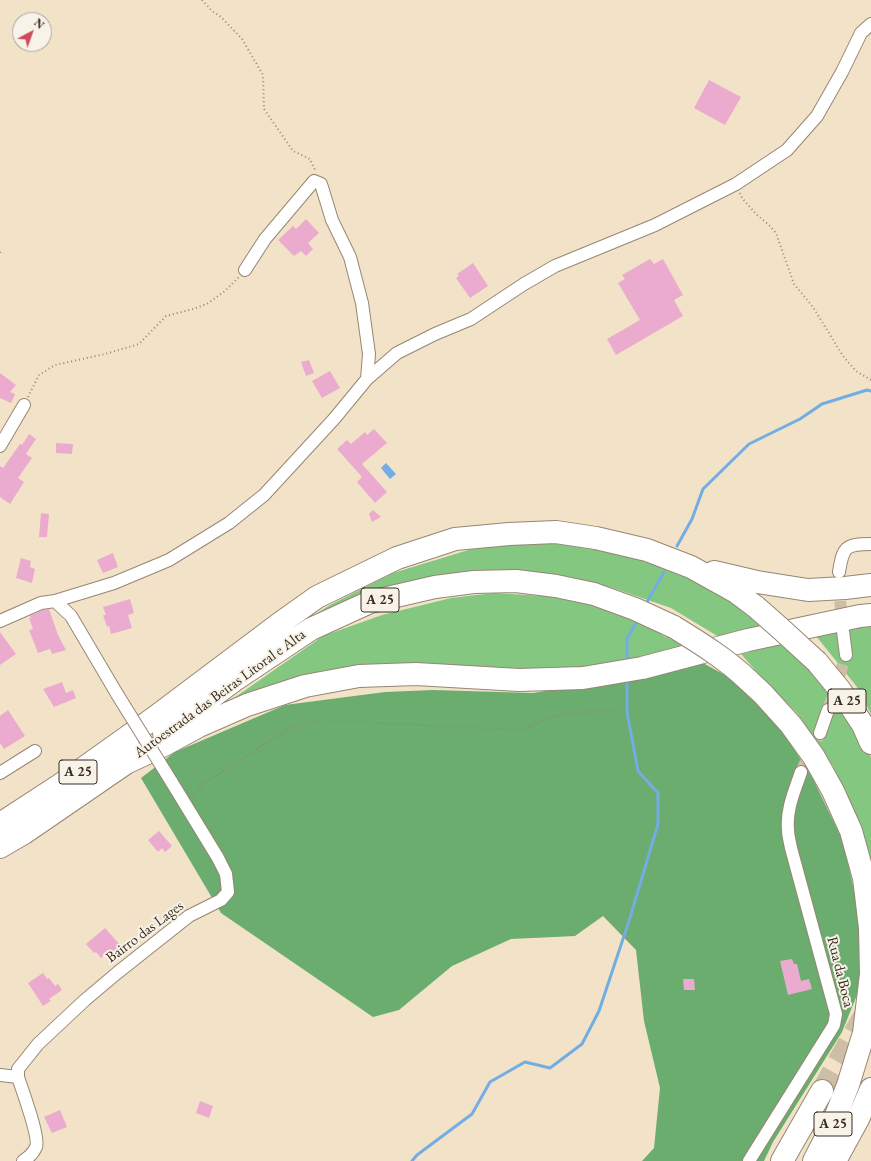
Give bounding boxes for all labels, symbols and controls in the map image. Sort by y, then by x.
north arrow [12,12,52,52]
text: N [31,15,47,32]
road number: A 25 [361,588,399,612]
street label: Autoestrada das Beiras Litoral e Alta [131,626,309,762]
road number: A 25 [828,689,866,713]
road number: A 25 [59,760,97,784]
street label: Bairro das Lages [103,897,187,967]
street label: Rua da Boca [823,935,857,1009]
road number: A 25 [814,1112,852,1136]

